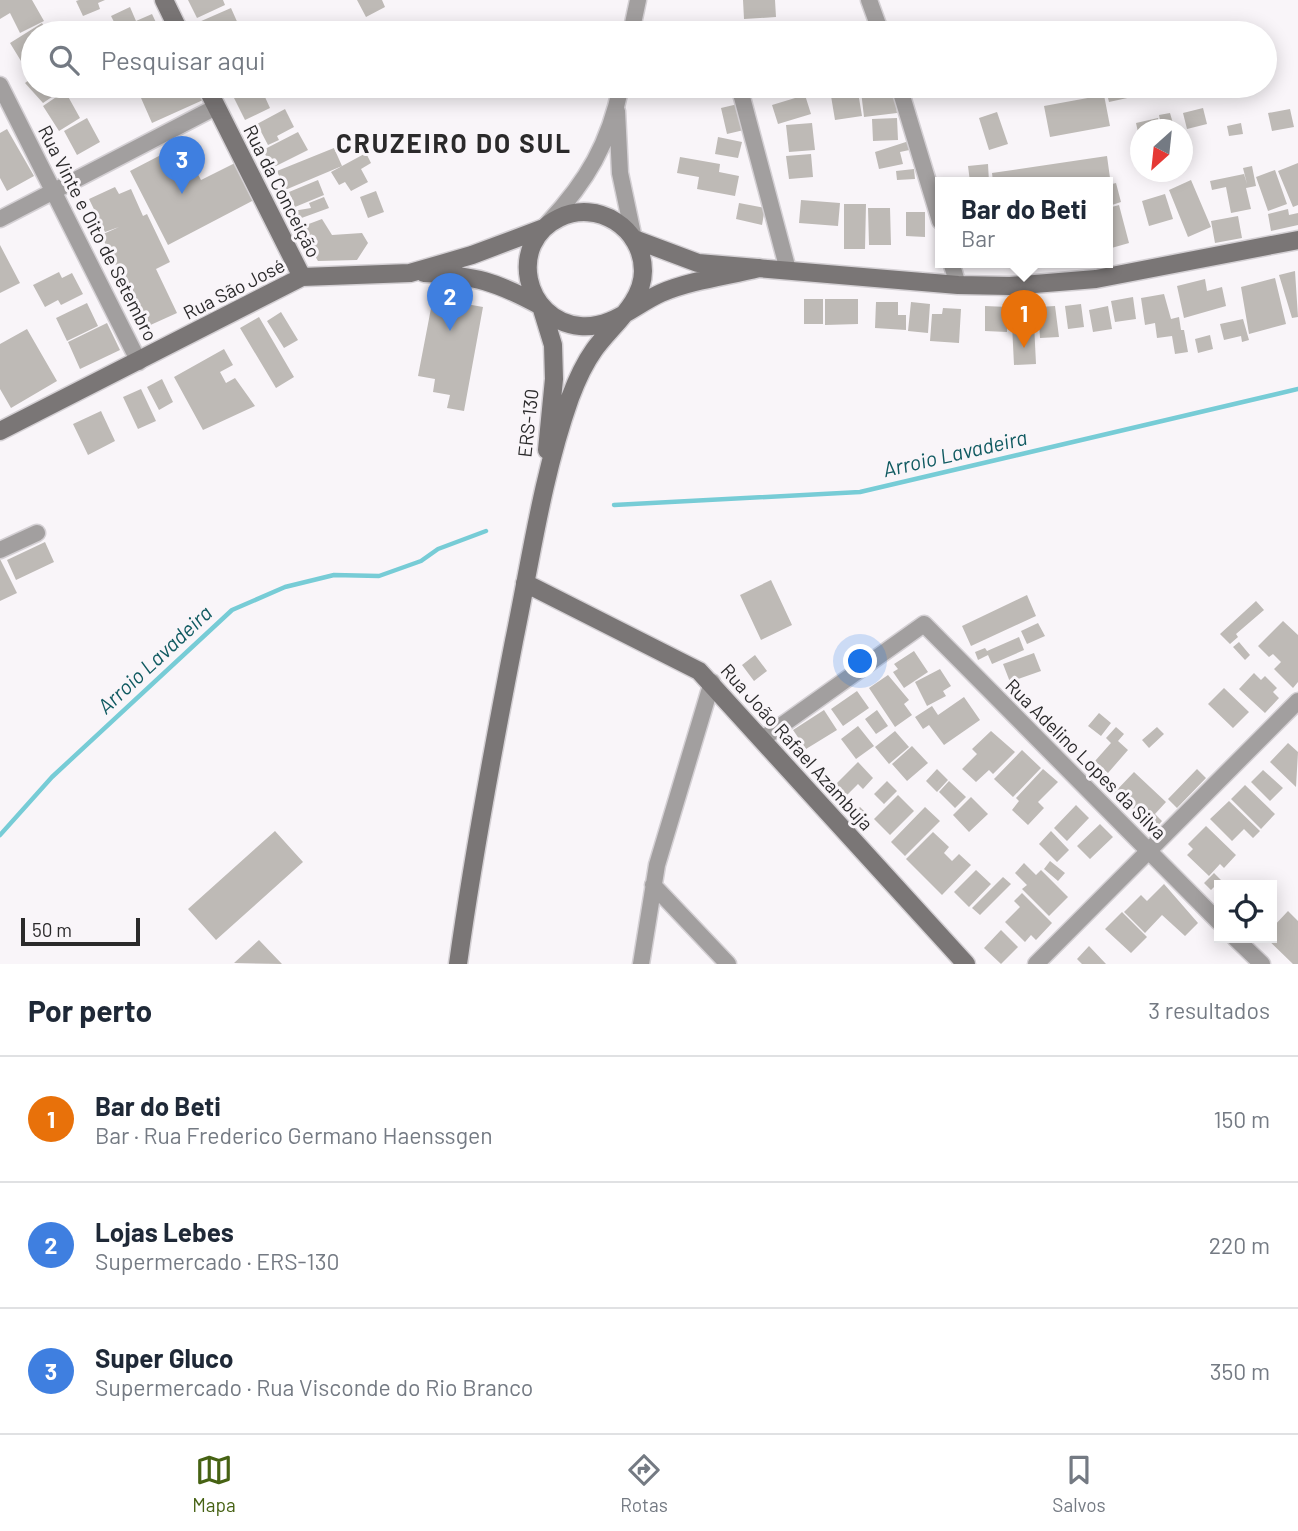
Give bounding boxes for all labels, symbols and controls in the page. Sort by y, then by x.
search box [21,21,1277,98]
icon: search [45,41,83,79]
text: Pesquisar aqui [101,44,266,75]
north arrow [1130,119,1193,182]
street label: Rua Vinte e Oito de Setembro [34,121,163,344]
street label: Rua da Conceição [239,121,326,261]
district label: CRUZEIRO DO SUL [336,127,572,158]
pin: 3 [159,136,205,194]
popup [935,177,1113,268]
text: Bar do Beti [961,193,1087,224]
text: Bar [961,224,996,252]
street label: Rua São José [179,253,288,324]
pin: 2 [427,273,473,331]
pin: 1 [1001,290,1047,348]
street label: ERS-130 [512,387,543,458]
water label: Arroio Lavadeira [880,424,1029,481]
water label: Arroio Lavadeira [92,600,216,718]
your location [843,644,877,678]
street label: Rua João Rafael Azambuja [716,659,878,835]
street label: Rua Adelino Lopes da Silva [1001,674,1171,844]
map controls [1214,880,1277,943]
button: locate [1214,880,1277,943]
scale bar [21,915,140,947]
text: 50 m [32,918,72,941]
text: Por perto [28,992,152,1028]
text: 3 resultados [1148,996,1270,1024]
text: Bar do Beti [95,1090,221,1121]
text: 1 [47,1105,55,1133]
text: 150 m [1214,1105,1270,1133]
text: Bar · Rua Frederico Germano Haenssgen [95,1121,493,1149]
text: Lojas Lebes [95,1216,234,1247]
text: 2 [45,1231,57,1259]
text: 220 m [1209,1231,1270,1259]
text: Supermercado · ERS-130 [95,1247,340,1275]
text: Super Gluco [95,1342,233,1373]
text: 3 [45,1357,57,1385]
text: 350 m [1210,1357,1270,1385]
text: Supermercado · Rua Visconde do Rio Branco [95,1373,533,1401]
tab: Mapa [192,1451,236,1516]
tab: Rotas [620,1451,668,1516]
tab: Salvos [1052,1451,1106,1516]

